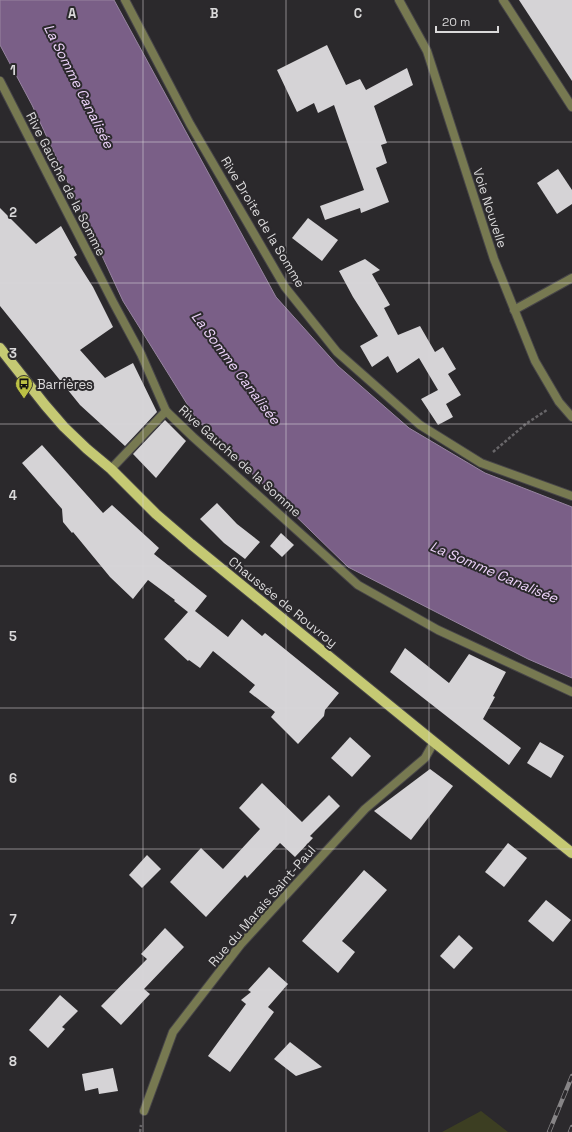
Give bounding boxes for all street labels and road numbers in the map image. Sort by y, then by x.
street label: Rive Gauche de la Somme [22,109,110,259]
street label: Rive Droite de la Somme [217,153,309,291]
street label: Voie Nouvelle [469,166,511,250]
street label: Rive Gauche de la Somme [175,401,305,521]
street label: Chaussée de Rouvroy [225,553,341,651]
street label: Rue du Marais Saint-Paul [205,842,319,970]

